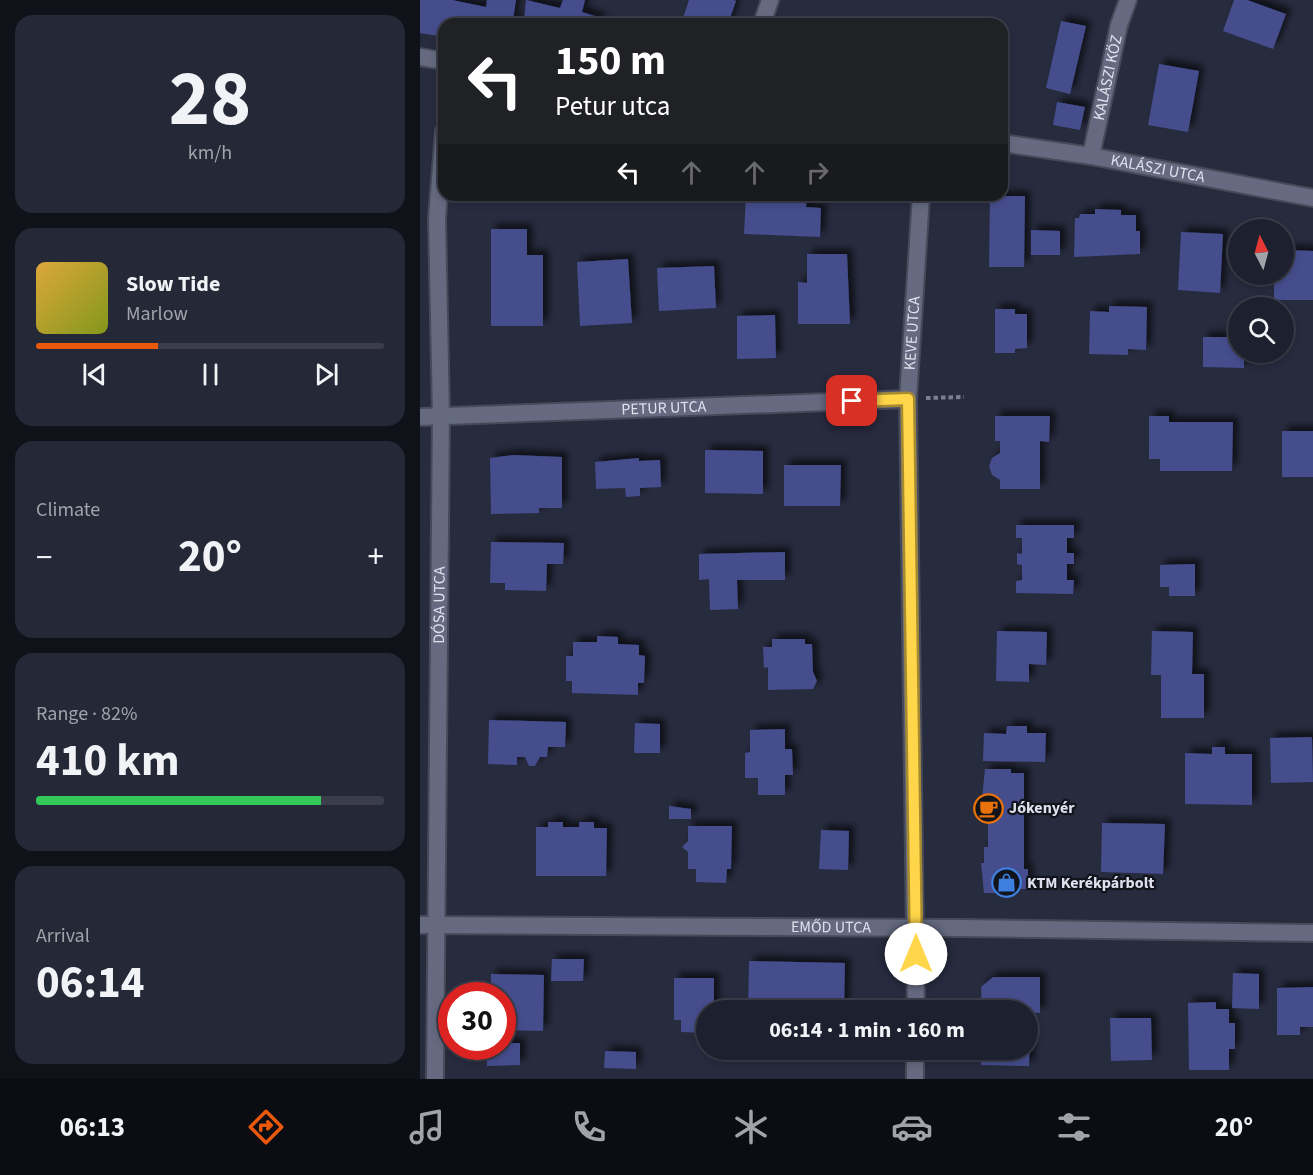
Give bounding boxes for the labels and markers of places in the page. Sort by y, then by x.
pin [826,375,877,426]
cafe icon: Jókenyér [972,792,1004,824]
place label: Jókenyér [1009,797,1075,819]
shop icon: KTM Kerékpárbolt [990,867,1022,899]
place label: KTM Kerékpárbolt [1027,872,1154,894]

